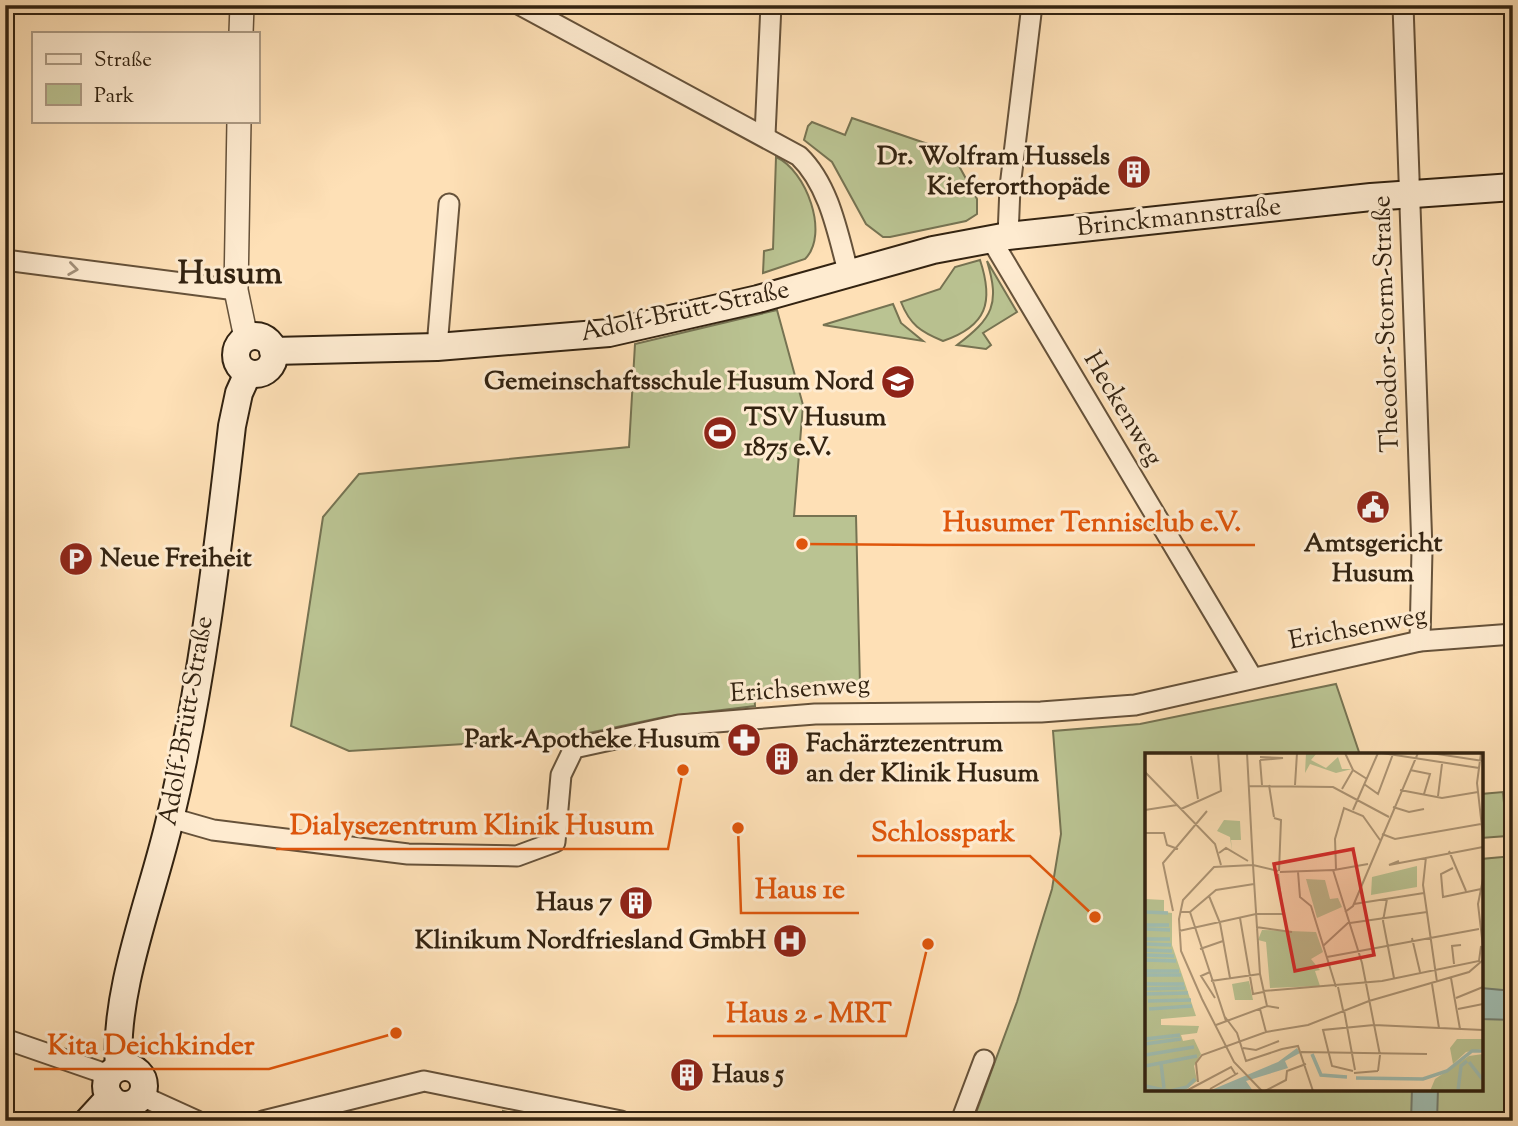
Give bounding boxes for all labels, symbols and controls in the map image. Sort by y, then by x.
legend [32,32,259,122]
text: Straße [94,46,152,76]
text: Park [94,82,135,112]
place label: Dr. Wolfram Hussels Kieferorthopäde [877,139,1110,206]
building icon: Dr. Wolfram Hussels Kieferorthopäde [1115,153,1153,191]
street label: Brinckmannstraße [1075,189,1283,247]
street label: Theodor-Storm-Straße [1364,195,1410,453]
district label: Husum [178,251,283,299]
one-way arrow [67,261,79,276]
street label: Adolf-Brütt-Straße [577,272,793,352]
street label: Heckenweg [1073,345,1171,473]
school or university icon: Gemeinschaftsschule Husum Nord [879,363,917,401]
place label: Gemeinschaftsschule Husum Nord [484,364,874,401]
place label: TSV Husum 1875 e.V. [744,400,887,467]
sports icon: TSV Husum 1875 e.V. [701,414,739,452]
public building icon: Amtsgericht Husum [1354,488,1392,526]
callout: Husumer Tennisclub e.V. [928,496,1255,545]
text: Husumer Tennisclub e.V. [943,504,1241,544]
place label: Amtsgericht Husum [1304,526,1442,593]
parking icon: Neue Freiheit [57,540,95,578]
place label: Neue Freiheit [100,541,252,578]
street label: Erichsenweg [1286,597,1430,661]
street label: Adolf-Brütt-Straße [150,613,224,829]
street label: Erichsenweg [729,667,871,713]
pharmacy icon: Park-Apotheke Husum [725,721,763,759]
place label: Park-Apotheke Husum [464,722,720,759]
place label: Fachärztezentrum an der Klinik Husum [806,726,1039,793]
building icon: Fachärztezentrum an der Klinik Husum [763,740,801,778]
inset map [1145,753,1483,1091]
callout: Dialysezentrum Klinik Husum [276,800,668,849]
text: Dialysezentrum Klinik Husum [290,807,655,847]
callout: Schlosspark [857,807,1030,856]
text: Schlosspark [871,814,1016,854]
callout: Haus 1e [741,864,859,913]
text: Haus 1e [755,871,845,911]
building icon: Haus 7 [617,884,655,922]
place label: Haus 7 [536,885,612,922]
hospital icon: Klinikum Nordfriesland GmbH [771,922,809,960]
place label: Klinikum Nordfriesland GmbH [415,923,766,960]
callout: Haus 2 - MRT [713,987,906,1036]
text: Haus 2 - MRT [726,995,892,1035]
callout: Kita Deichkinder [34,1020,269,1069]
text: Kita Deichkinder [47,1027,255,1067]
building icon: Haus 5 [668,1056,706,1094]
place label: Haus 5 [712,1057,784,1094]

